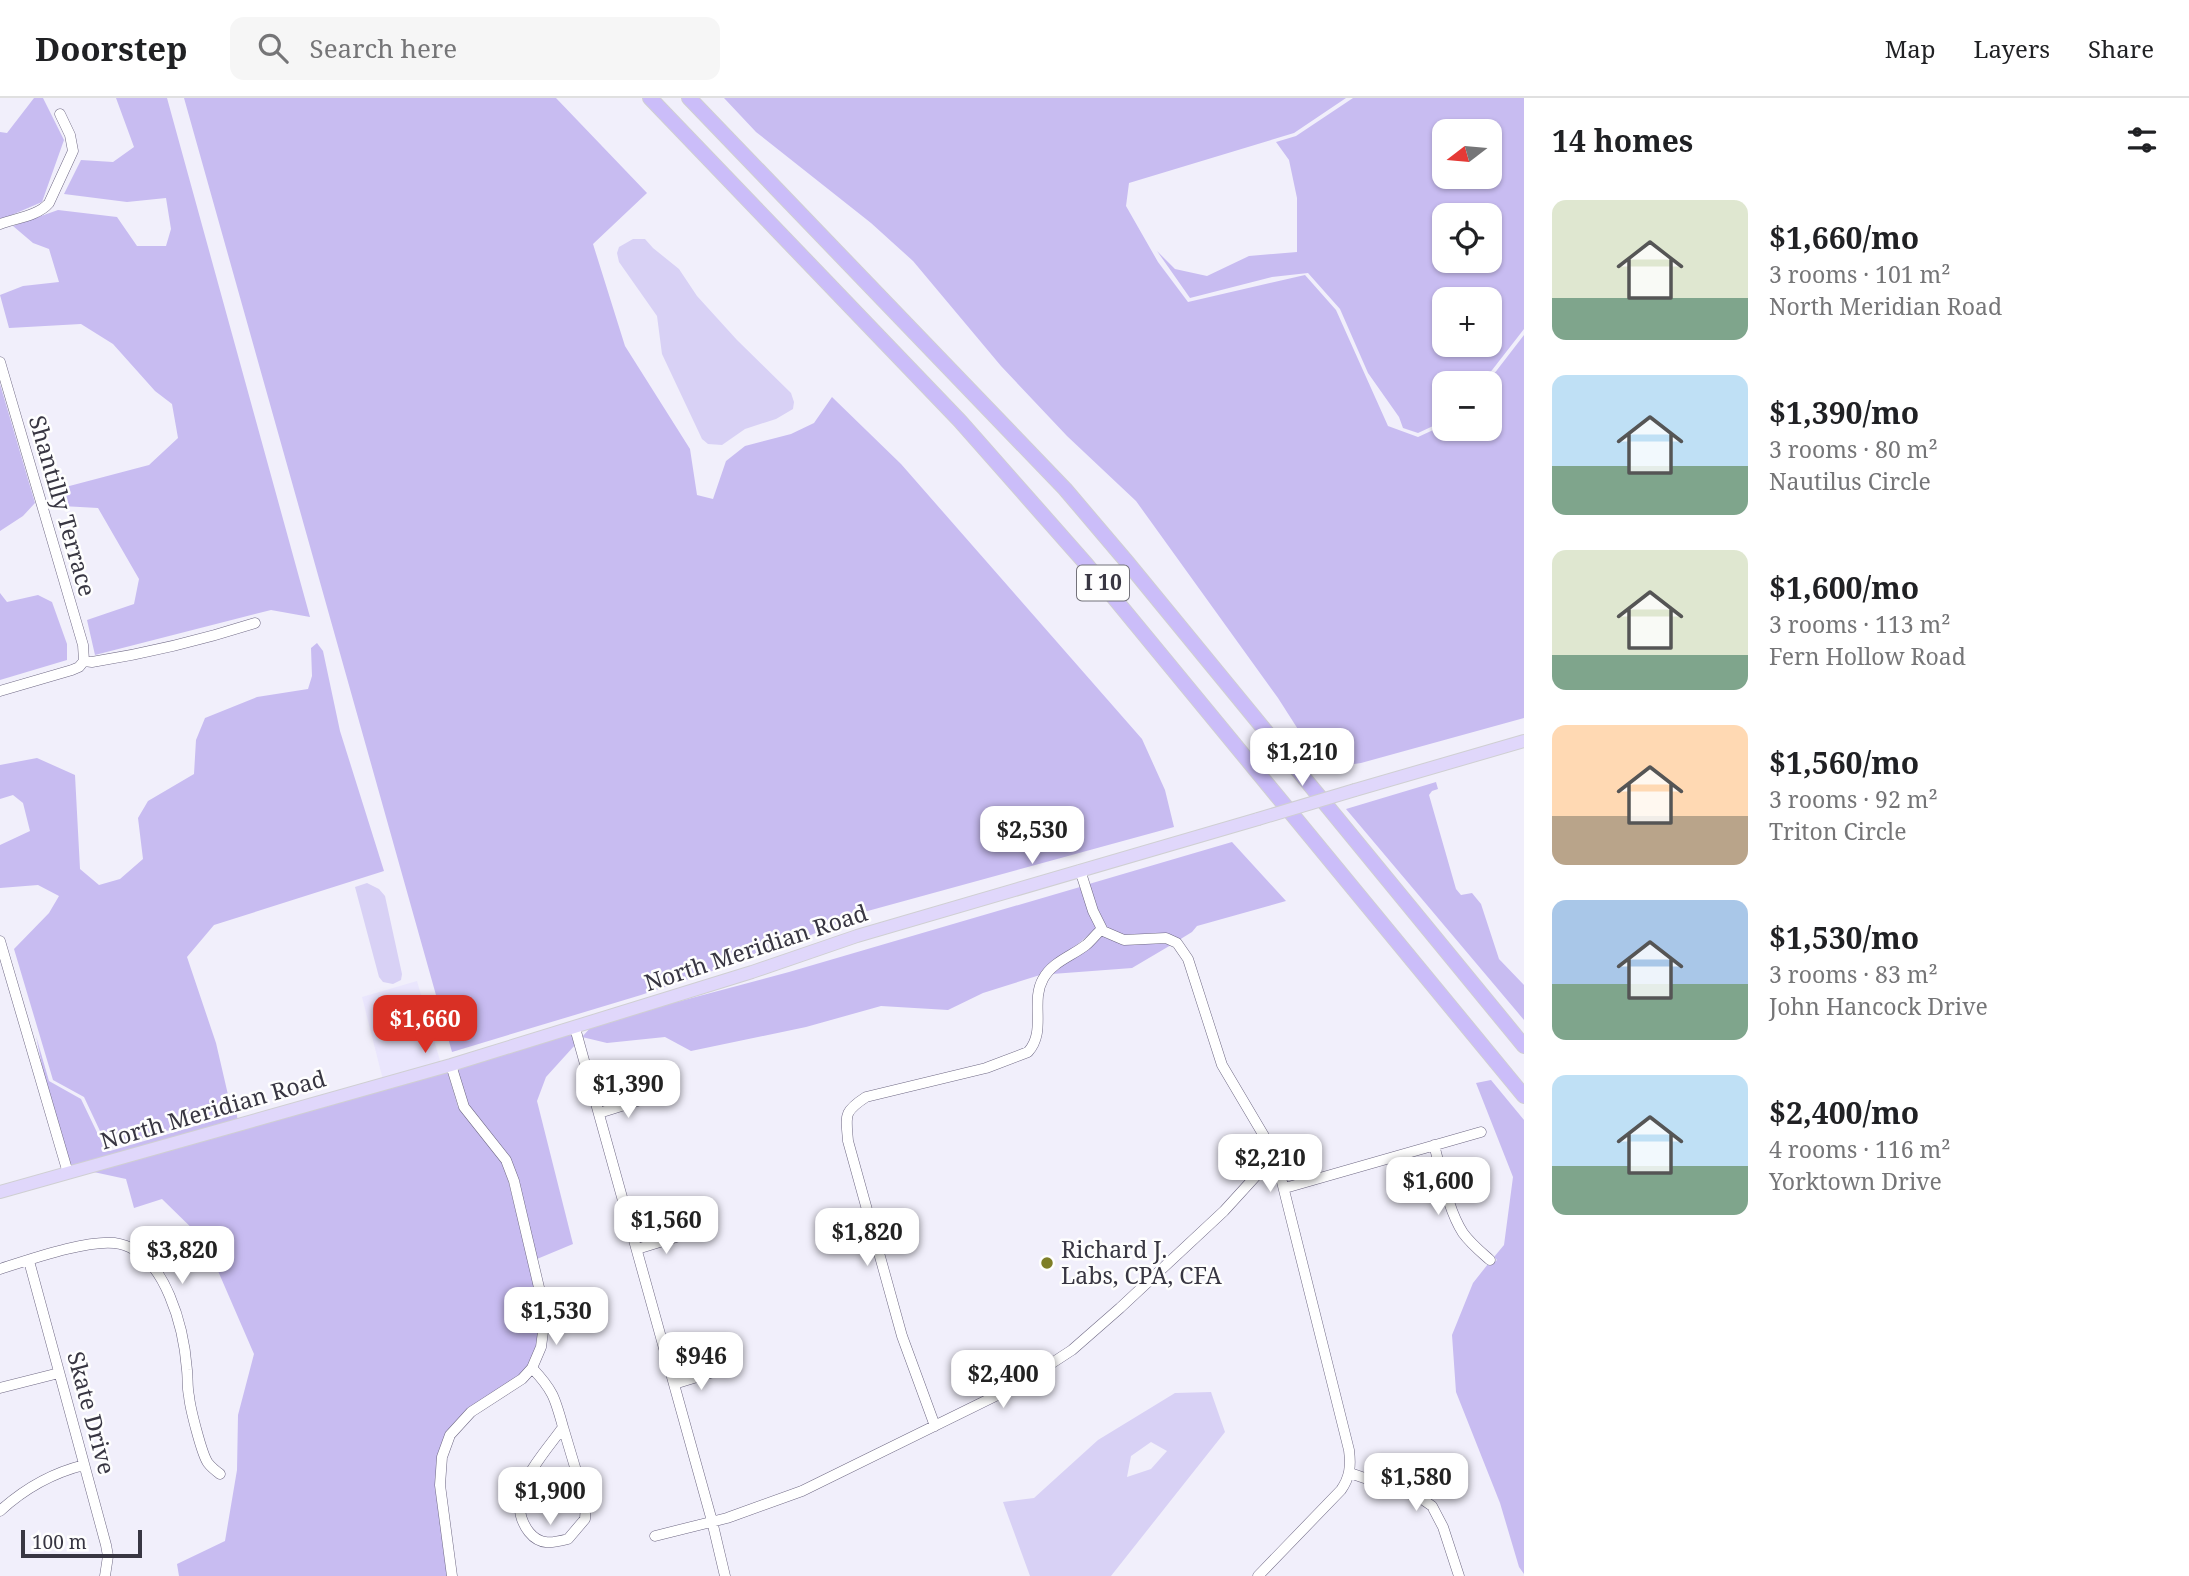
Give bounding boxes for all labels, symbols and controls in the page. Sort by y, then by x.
search box [230,17,720,80]
text: Doorstep [35,26,188,71]
icon: search [254,29,292,67]
text: Search here [310,30,457,66]
text: Map [1885,32,1936,65]
text: Layers [1974,32,2050,65]
text: Share [2088,32,2154,65]
north arrow [1432,119,1502,189]
map controls [1432,119,1502,441]
text: 14 homes [1552,120,1693,161]
icon: filters [2123,121,2161,159]
button: locate [1432,203,1502,273]
text: $1,660/mo [1769,217,1919,258]
icon: home [1608,228,1692,312]
text: 3 rooms · 101 m² [1769,258,1951,290]
button: + [1432,287,1502,357]
text: North Meridian Road [1769,290,2002,322]
button: − [1432,371,1502,441]
text: $1,390/mo [1769,392,1919,433]
icon: home [1608,403,1692,487]
street label: Shantilly Terrace [22,412,104,600]
text: 3 rooms · 80 m² [1769,433,1938,465]
text: Nautilus Circle [1769,465,1931,497]
road number: I 10 [1077,566,1129,601]
text: $1,600/mo [1769,567,1919,608]
icon: home [1608,578,1692,662]
text: 3 rooms · 113 m² [1769,608,1951,640]
text: Fern Hollow Road [1769,640,1966,672]
pin: $1,210 [1245,728,1359,788]
text: $1,210 [1266,735,1338,767]
text: $1,560/mo [1769,742,1919,783]
icon: home [1608,753,1692,837]
text: 3 rooms · 92 m² [1769,783,1938,815]
pin: $2,530 [975,806,1089,866]
text: $2,530 [996,813,1068,845]
text: Triton Circle [1769,815,1907,847]
street label: North Meridian Road [640,896,871,998]
text: $1,530/mo [1769,917,1919,958]
icon: home [1608,928,1692,1012]
text: 3 rooms · 83 m² [1769,958,1938,990]
text: John Hancock Drive [1769,990,1988,1022]
pin: $1,660 [368,996,482,1055]
text: $1,660 [389,1002,461,1034]
pin: $1,390 [571,1060,685,1120]
street label: North Meridian Road [96,1062,329,1157]
text: $1,390 [592,1067,664,1099]
text: $2,400/mo [1769,1092,1919,1133]
icon: home [1608,1103,1692,1187]
text: 4 rooms · 116 m² [1769,1133,1951,1165]
pin: $2,210 [1213,1134,1327,1194]
text: $2,210 [1234,1141,1306,1173]
pin: $1,600 [1381,1158,1495,1217]
text: $1,600 [1402,1164,1474,1196]
text: Yorktown Drive [1769,1165,1942,1197]
pin: $1,560 [609,1196,723,1256]
text: $1,560 [630,1203,702,1235]
pin: $1,820 [810,1208,924,1268]
text: $1,820 [831,1215,903,1247]
pin: $3,820 [125,1226,239,1286]
text: $3,820 [146,1233,218,1265]
place label: Richard J. Labs, CPA, CFA [1061,1233,1222,1291]
marker: Richard J. Labs, CPA, CFA [1039,1255,1055,1271]
pin: $1,530 [499,1288,613,1347]
text: $1,530 [520,1294,592,1326]
pin: $946 [660,1332,742,1392]
text: $946 [675,1339,727,1371]
street label: Skate Drive [60,1348,124,1478]
pin: $2,400 [946,1350,1060,1410]
text: $2,400 [967,1357,1039,1389]
pin: $1,580 [1359,1454,1473,1513]
text: $1,580 [1380,1460,1452,1492]
pin: $1,900 [493,1468,607,1527]
text: $1,900 [514,1474,586,1506]
scale bar [21,1527,142,1559]
text: 100 m [32,1529,87,1555]

